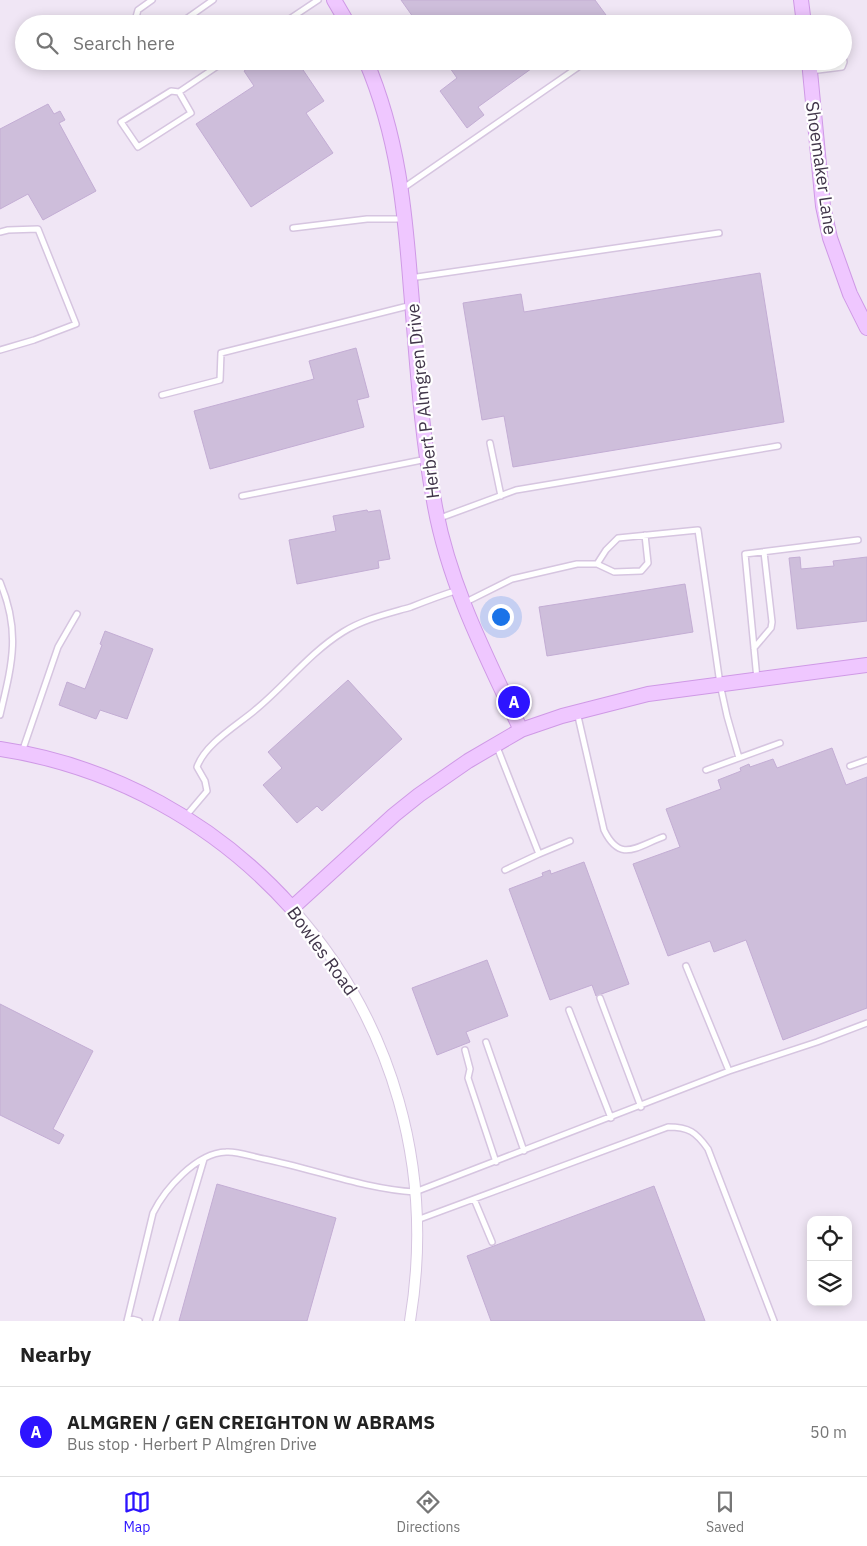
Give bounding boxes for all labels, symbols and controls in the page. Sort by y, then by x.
search box [15,15,852,70]
icon: search [33,29,61,57]
text: Search here [73,31,175,55]
street label: Shoemaker Lane [801,100,842,236]
street label: Herbert P Almgren Drive [401,302,444,500]
your location [488,604,514,630]
pin: A [498,683,530,721]
street label: Bowles Road [282,902,362,1000]
map controls [807,1216,852,1306]
button: locate [807,1216,852,1261]
button: layers [807,1261,852,1306]
text: Nearby [20,1340,91,1368]
text: ALMGREN / GEN CREIGHTON W ABRAMS [67,1410,435,1434]
text: A [31,1422,41,1442]
text: 50 m [810,1422,847,1442]
text: Bus stop · Herbert P Almgren Drive [67,1434,317,1454]
tab: Map [123,1488,151,1536]
tab: Directions [397,1488,460,1536]
tab: Saved [706,1488,744,1536]

